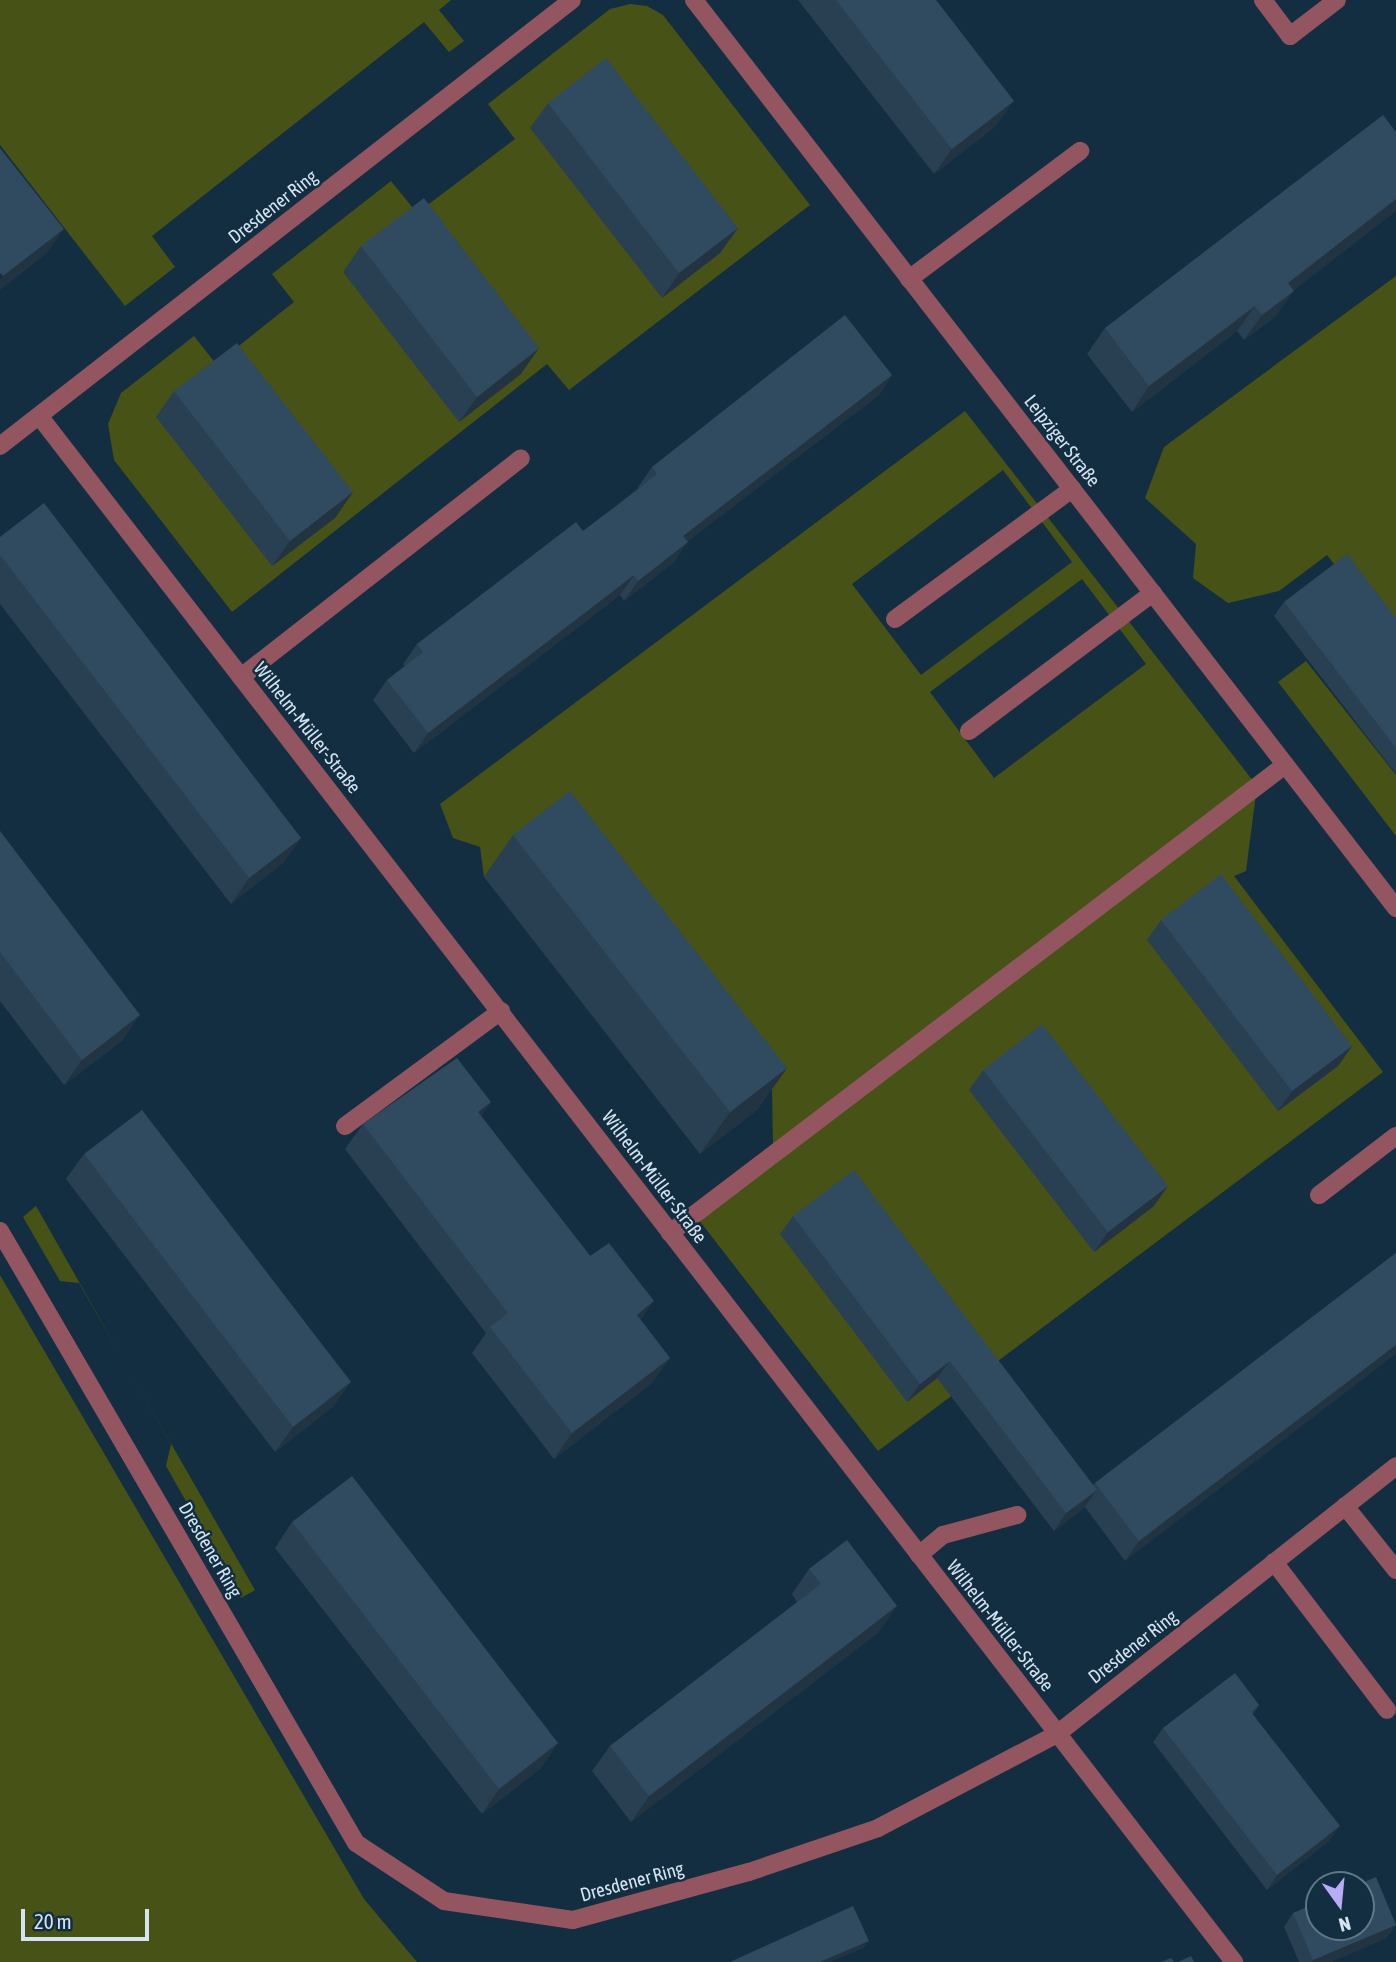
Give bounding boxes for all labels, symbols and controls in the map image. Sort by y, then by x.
street label: Dresdener Ring [224,165,322,249]
street label: Leipziger Straße [1019,391,1105,491]
street label: Wilhelm-Müller-Straße [249,658,365,798]
street label: Wilhelm-Müller-Straße [597,1106,711,1248]
street label: Dresdener Ring [173,1498,247,1602]
street label: Wilhelm-Müller-Straße [942,1556,1058,1696]
street label: Dresdener Ring [1084,1605,1182,1689]
street label: Dresdener Ring [578,1857,686,1907]
north arrow [1305,1871,1375,1941]
scale bar [24,1896,152,1940]
text: 20 m [34,1909,72,1933]
text: N [1337,1912,1353,1936]

